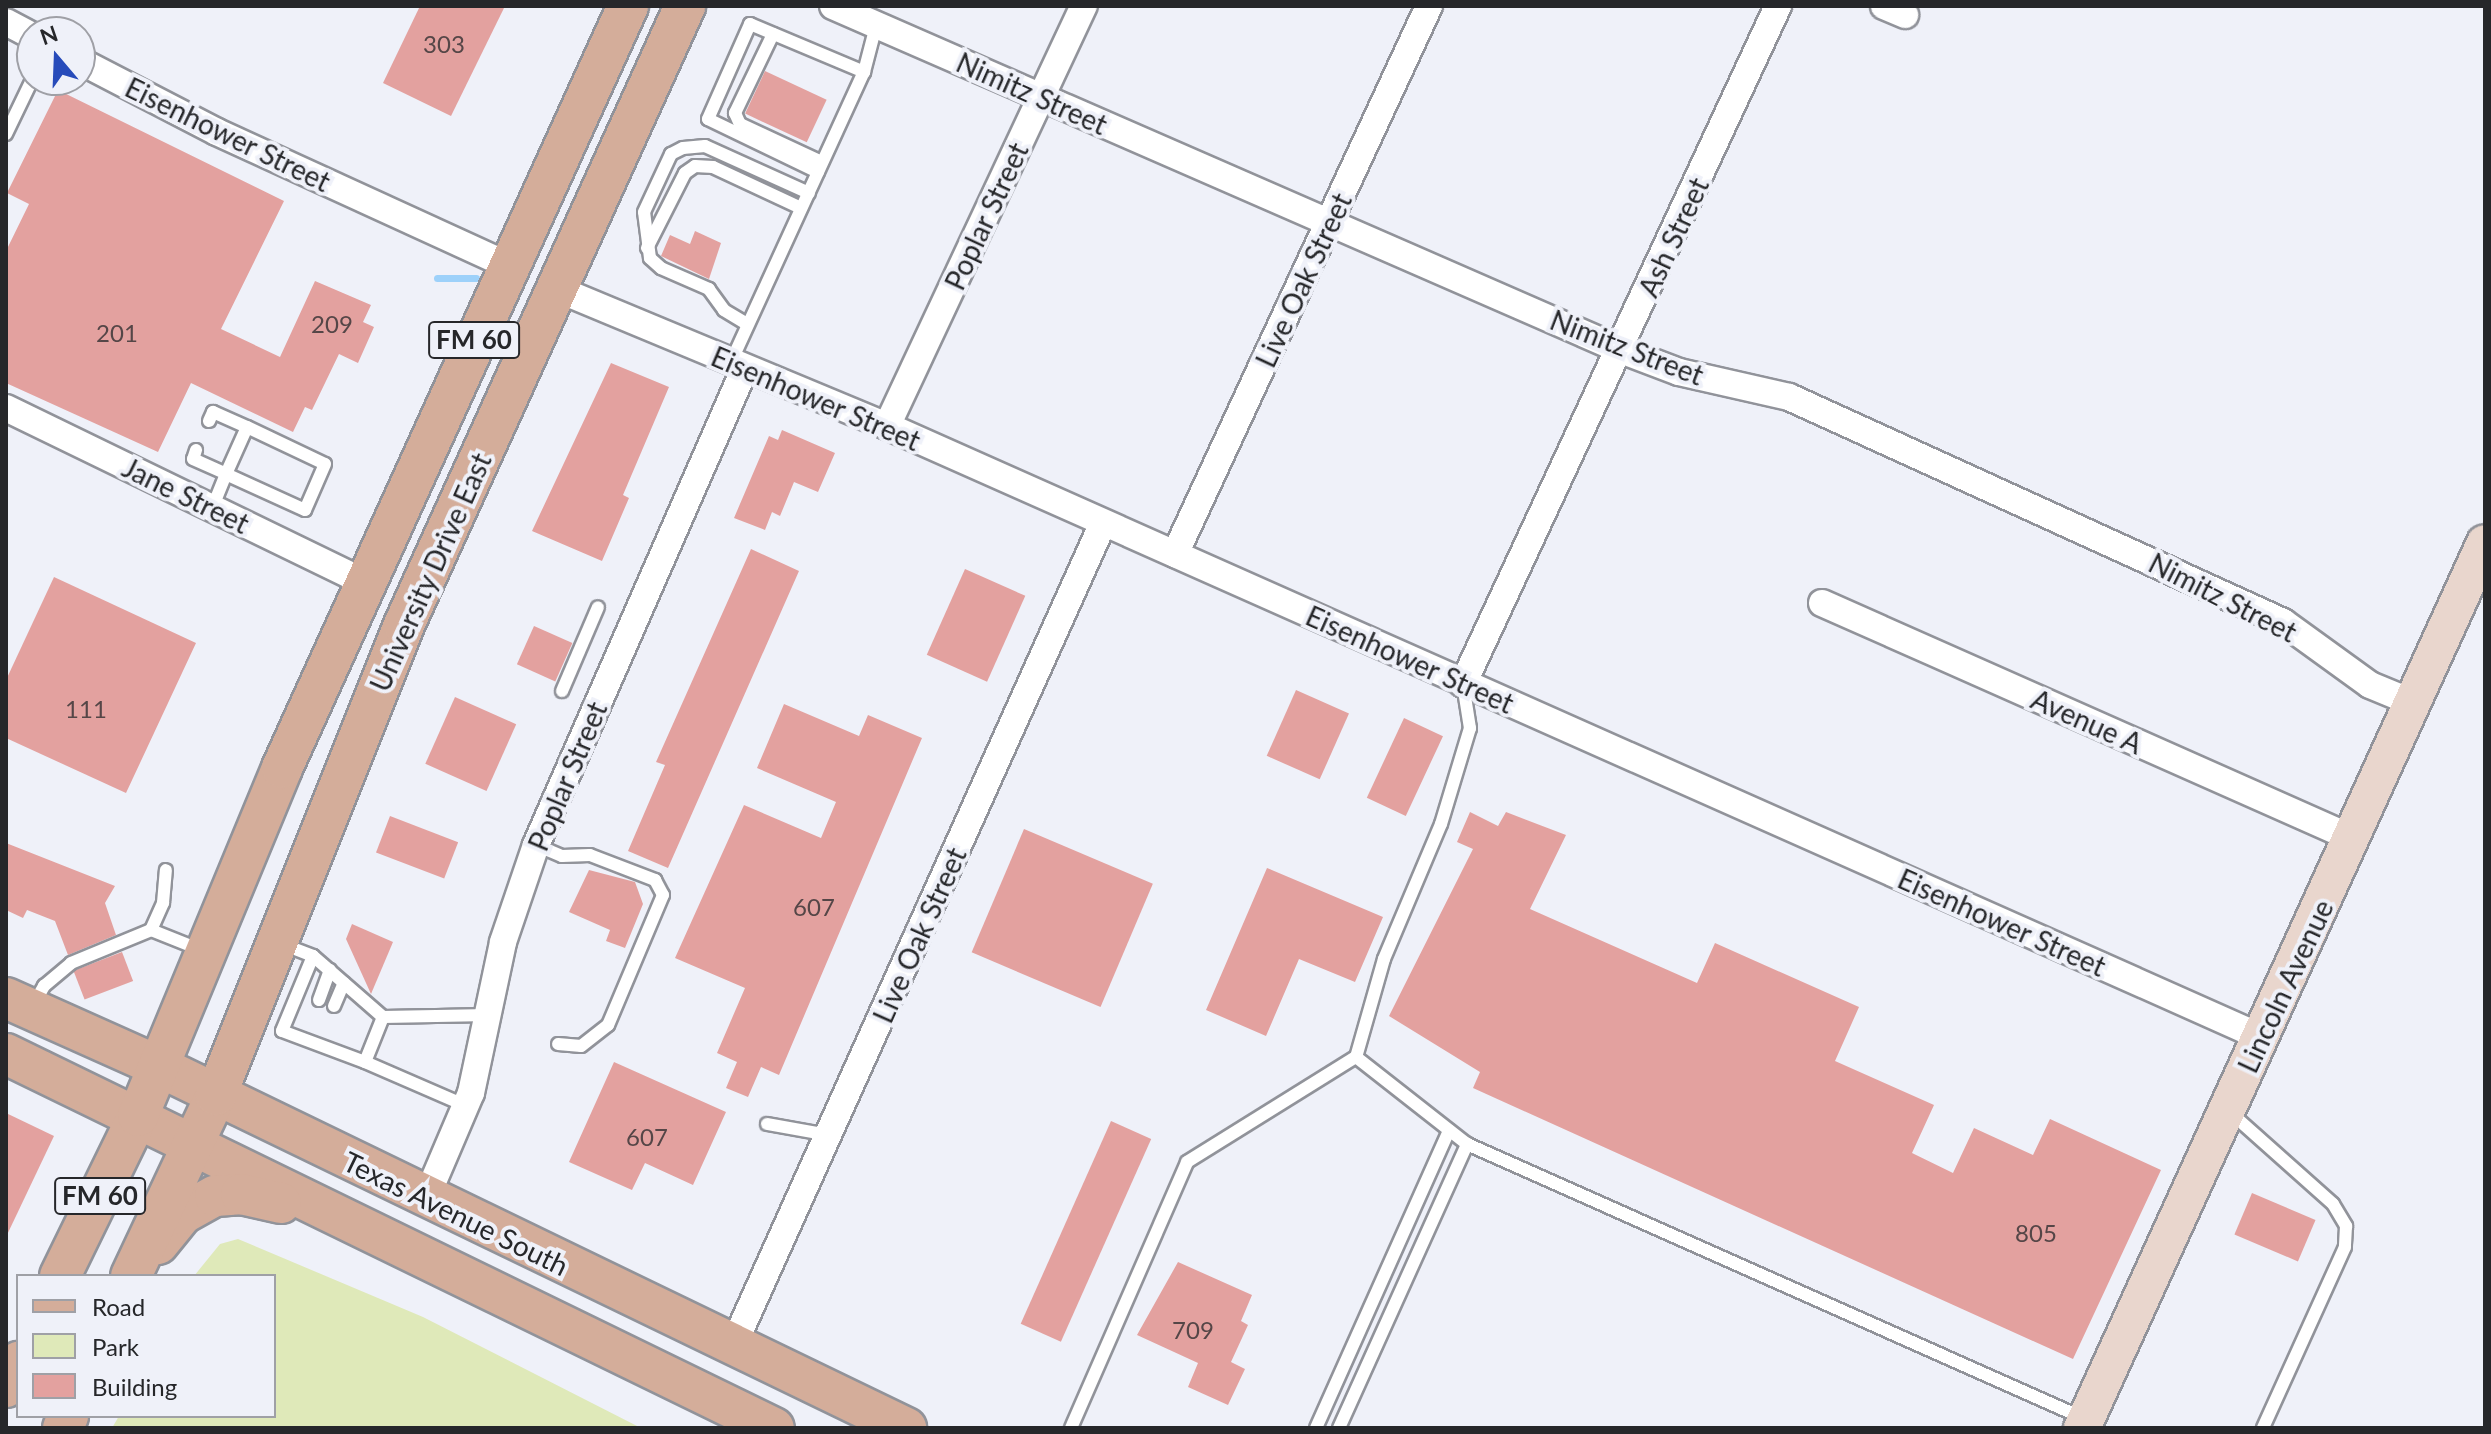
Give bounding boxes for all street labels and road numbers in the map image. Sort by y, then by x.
street label: Nimitz Street [952,45,1112,141]
street label: Eisenhower Street [120,70,336,198]
street label: Poplar Street [937,137,1035,295]
street label: Ash Street [1631,172,1715,302]
street label: Live Oak Street [1248,188,1358,372]
street label: Nimitz Street [1546,302,1708,392]
road number: FM 60 [428,318,520,362]
street label: Eisenhower Street [706,339,926,457]
street label: University Drive East [362,447,498,697]
street label: Jane Street [117,450,255,540]
street label: Nimitz Street [2144,545,2302,649]
street label: Eisenhower Street [1301,598,1519,720]
street label: Avenue A [2026,681,2148,761]
street label: Poplar Street [520,696,614,856]
street label: Live Oak Street [865,842,973,1028]
street label: Eisenhower Street [1893,861,2111,983]
street label: Lincoln Avenue [2230,894,2340,1078]
street label: Texas Avenue South [338,1144,574,1282]
road number: FM 60 [54,1174,146,1218]

